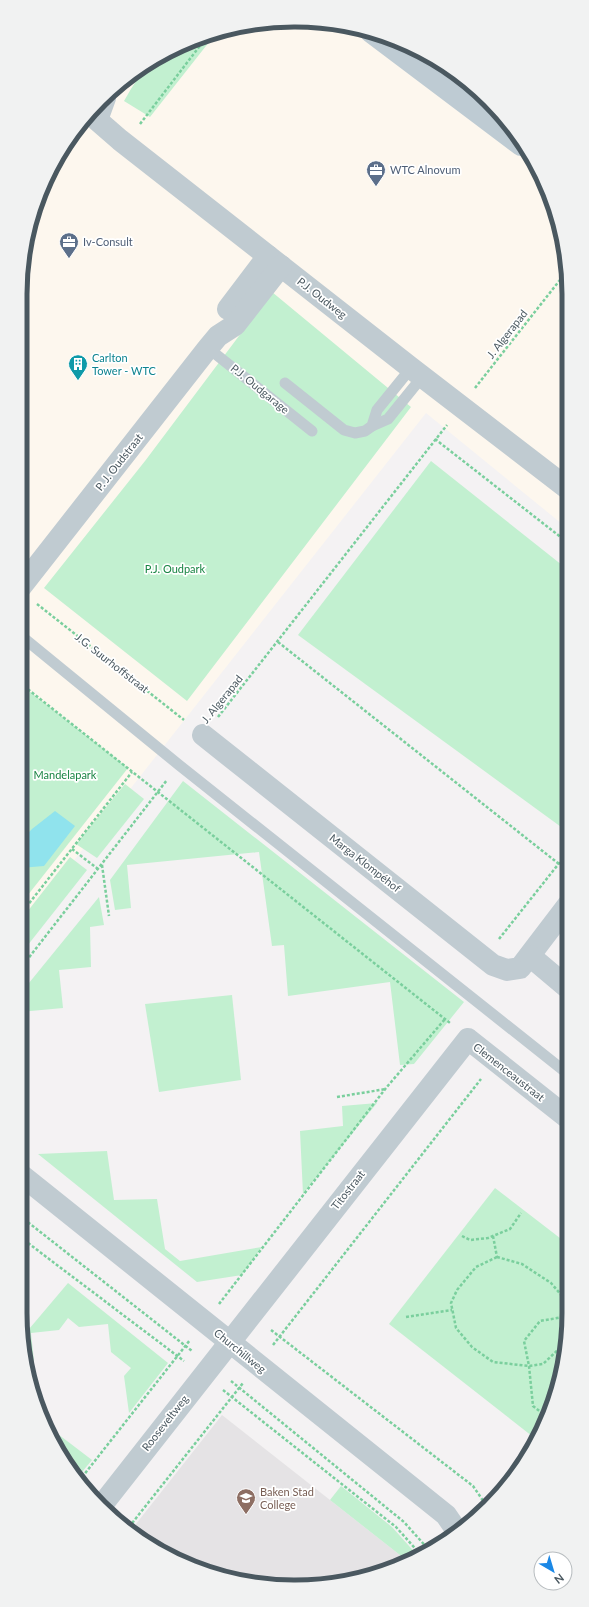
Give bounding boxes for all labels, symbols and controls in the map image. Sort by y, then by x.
office icon: WTC Alnovum [365,159,387,187]
place label: WTC Alnovum [390,163,460,176]
office icon: Iv-Consult [58,231,80,259]
place label: Iv-Consult [83,235,133,248]
street label: P.J. Oudweg [295,274,350,321]
street label: J. Algerapad [484,307,530,361]
place label: Carlton Tower - WTC [92,351,157,377]
building icon: Carlton Tower - WTC [67,353,89,381]
street label: P.J. Oudgarage [229,361,292,416]
street label: P. J. Oudstraat [92,430,145,493]
park label: P.J. Oudpark [145,562,206,575]
street label: J.G. Suurhoffstraat [73,630,152,695]
street label: J. Algerapad [198,672,245,725]
park label: Mandelapark [34,768,97,781]
street label: Marga Klompéhof [327,831,404,894]
street label: Clemenceaustraat [471,1040,548,1103]
street label: Titostraat [328,1167,367,1212]
street label: Churchillweg [212,1326,269,1376]
street label: Rooseveltweg [139,1392,191,1453]
place label: Baken Stad College [260,1485,314,1511]
school or university icon: Baken Stad College [235,1487,257,1515]
north arrow [533,1551,573,1591]
text: N [552,1572,567,1587]

